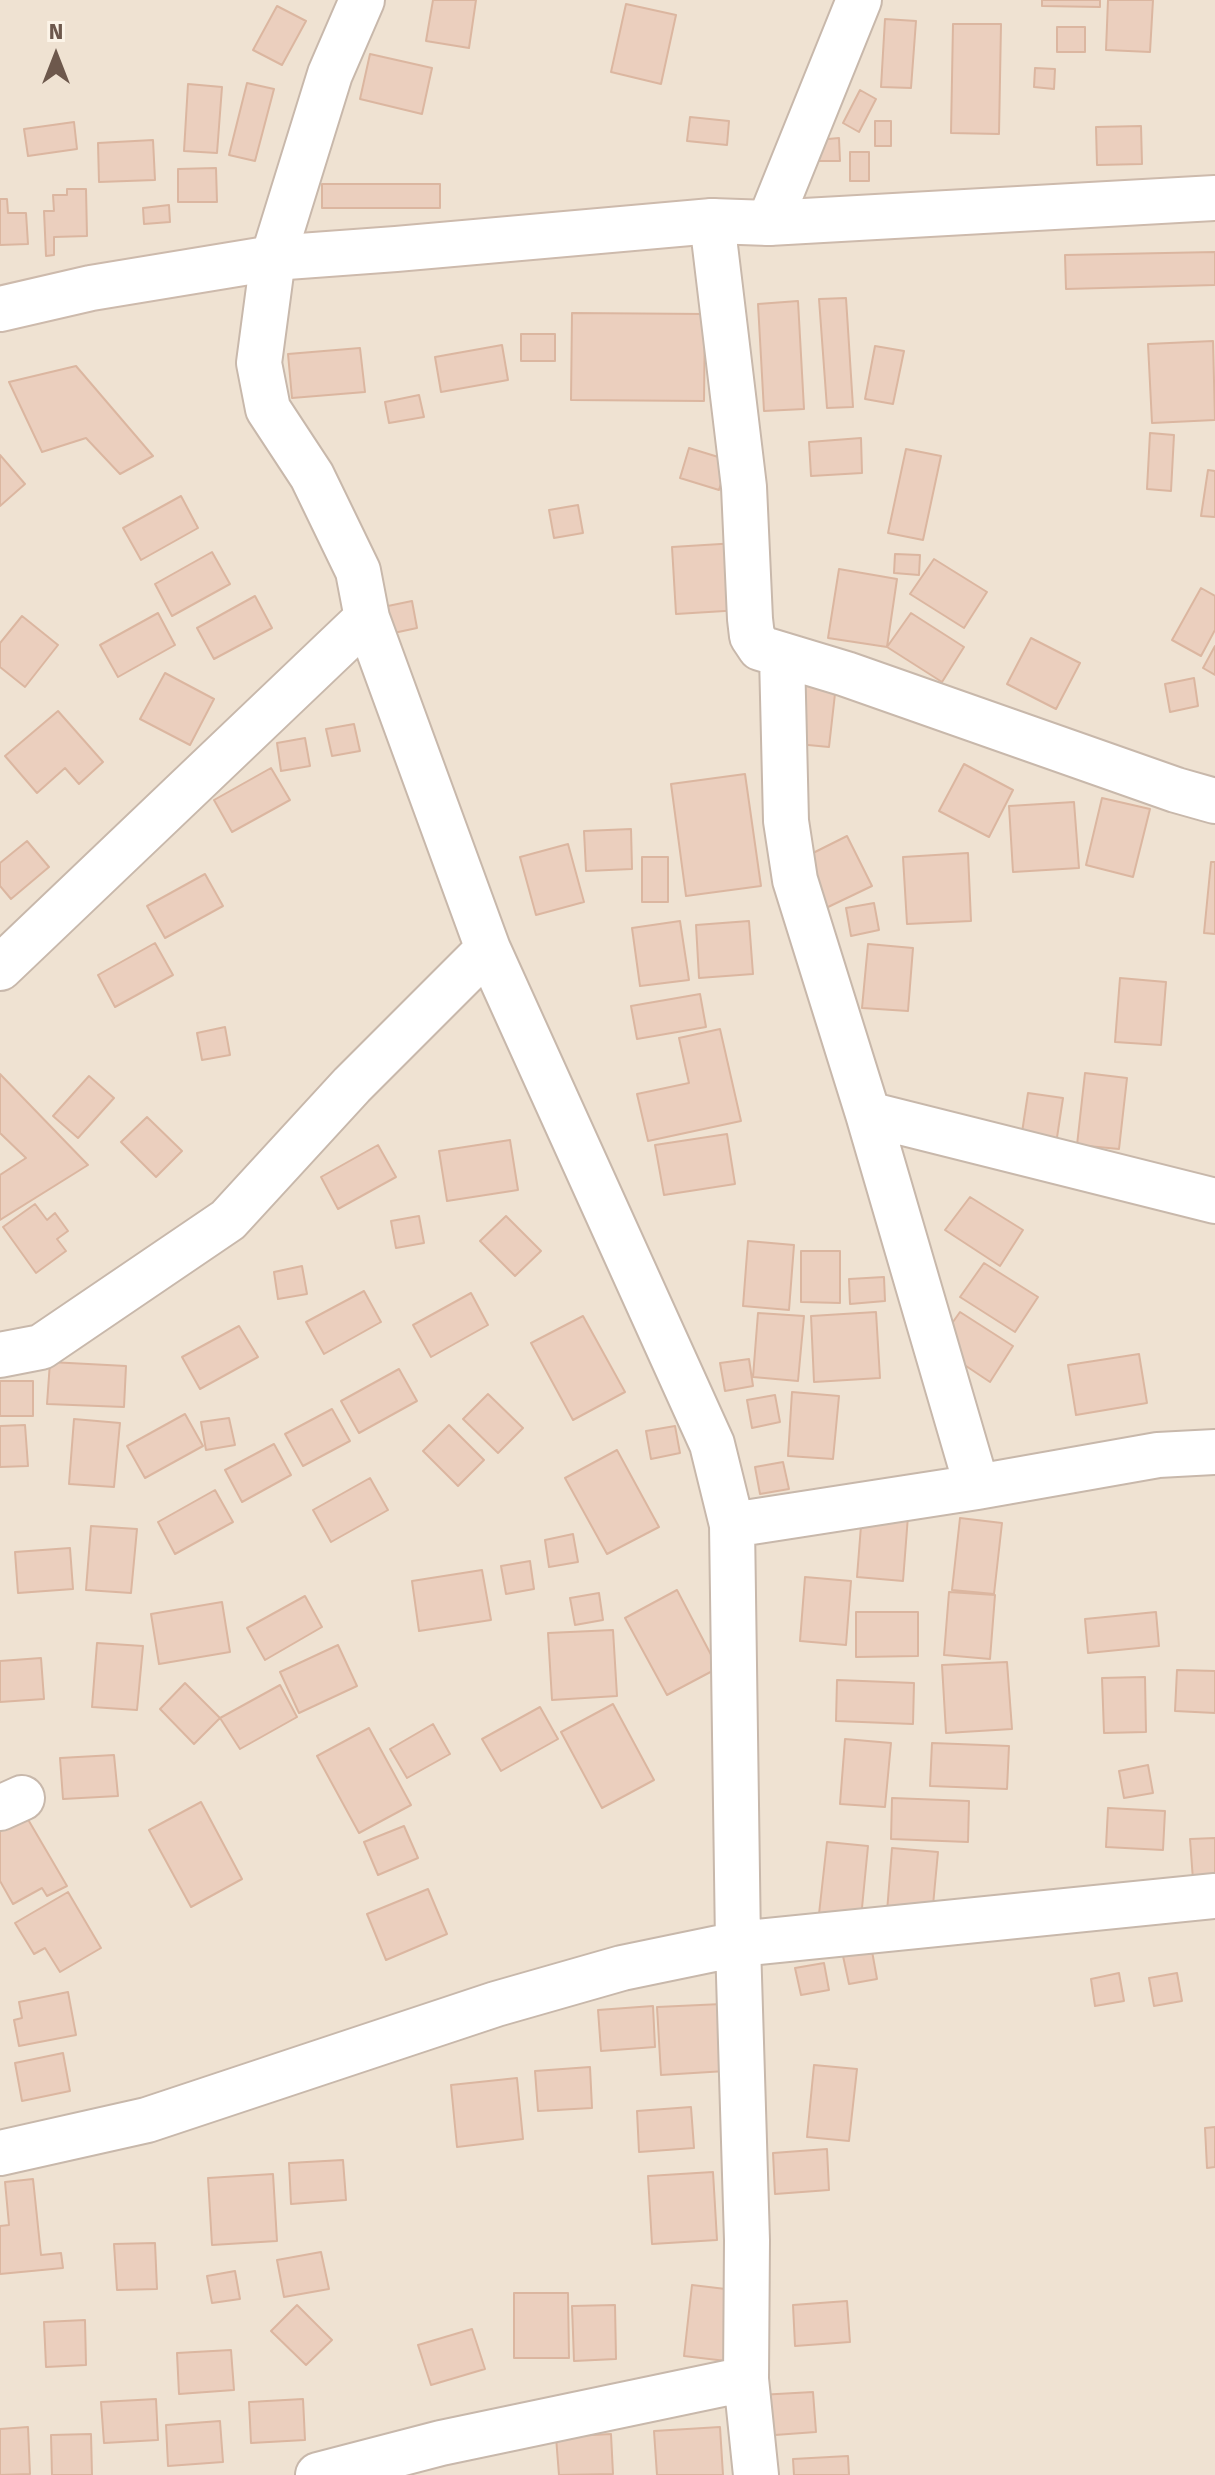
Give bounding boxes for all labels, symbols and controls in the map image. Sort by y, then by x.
north arrow [16,16,96,96]
text: N [49,18,63,45]

